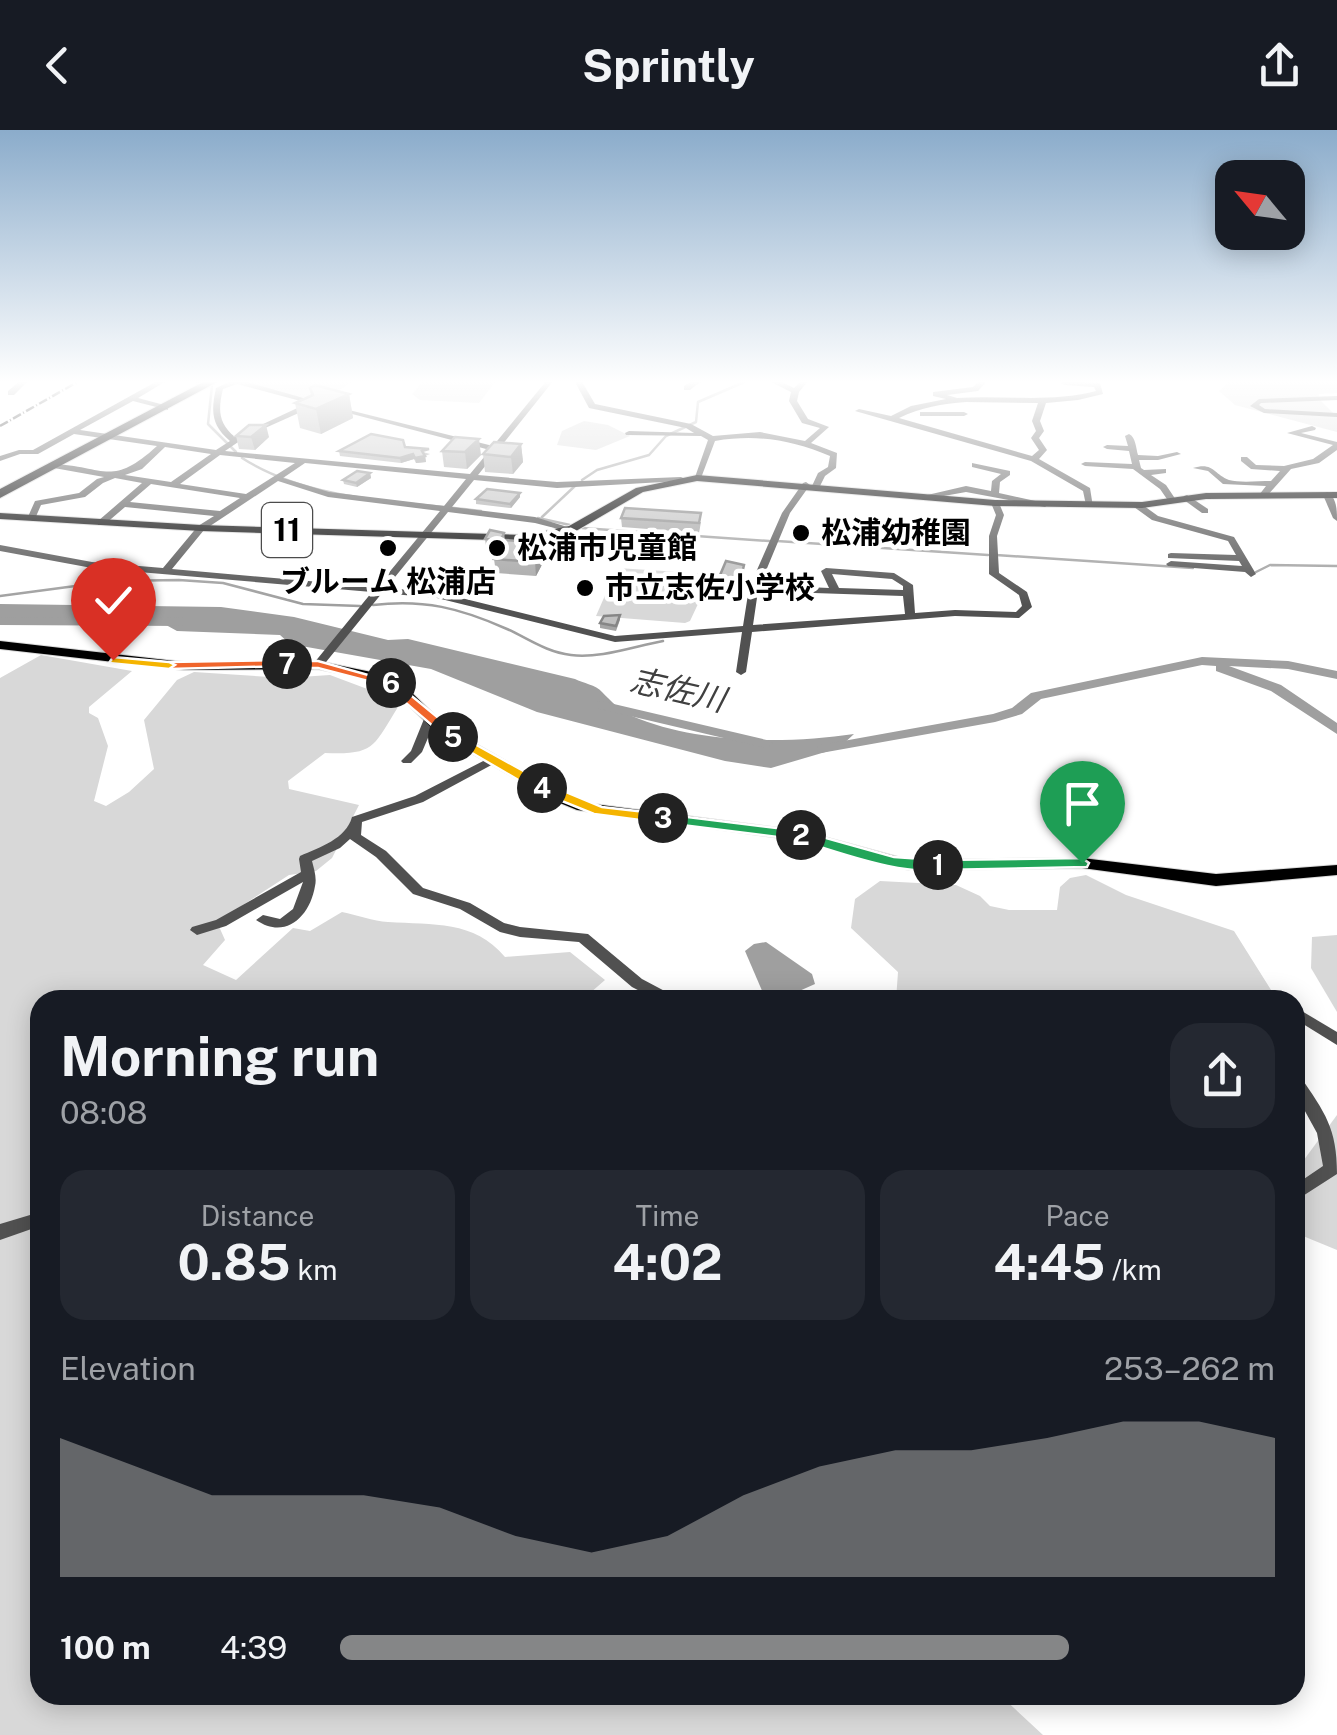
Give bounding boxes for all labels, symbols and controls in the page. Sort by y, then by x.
icon: back [30,38,85,93]
icon: share [1252,38,1307,93]
text: Sprintly [582,39,755,92]
north arrow [1215,160,1305,250]
map controls [1215,160,1305,250]
road number: 11 [262,503,312,557]
place label: 松浦幼稚園 [821,514,971,550]
marker: 松浦幼稚園 [790,522,812,544]
place label: 松浦市児童館 [517,529,697,565]
marker: ブルーム 松浦店 [377,537,399,559]
marker: 松浦市児童館 [486,537,508,559]
pin [71,558,156,661]
place label: ブルーム 松浦店 [280,563,496,599]
place label: 市立志佐小学校 [605,569,815,605]
icon: check [86,573,141,628]
marker: 市立志佐小学校 [574,577,596,599]
pin: 7 [262,639,312,689]
text: 7 [278,647,296,680]
pin: 6 [366,658,416,708]
water label: 志佐川 [627,661,732,719]
text: 6 [382,666,400,699]
pin: 5 [428,712,478,762]
text: 5 [444,720,462,753]
pin [1040,761,1125,864]
pin: 4 [517,763,567,813]
text: 4 [533,771,551,804]
icon: arrive [1055,776,1110,831]
pin: 3 [638,793,688,843]
text: 3 [654,801,672,834]
pin: 2 [776,810,826,860]
text: 2 [792,818,810,851]
pin: 1 [913,840,963,890]
text: 1 [932,848,944,881]
button: share [1170,1023,1275,1128]
text: Morning run [60,1024,379,1088]
text: 08:08 [60,1094,147,1131]
text: Distance [201,1199,314,1232]
text: Time [636,1199,699,1232]
text: Pace [1045,1199,1110,1232]
text: 0.85 [178,1232,291,1291]
text: 4:02 [612,1232,723,1291]
text: 4:45 [993,1232,1105,1291]
text: km [291,1253,337,1286]
text: /km [1105,1253,1162,1286]
text: Elevation [60,1350,196,1387]
text: 253–262 m [1104,1350,1275,1387]
text: 100 m [60,1629,151,1666]
text: 4:39 [220,1629,287,1666]

